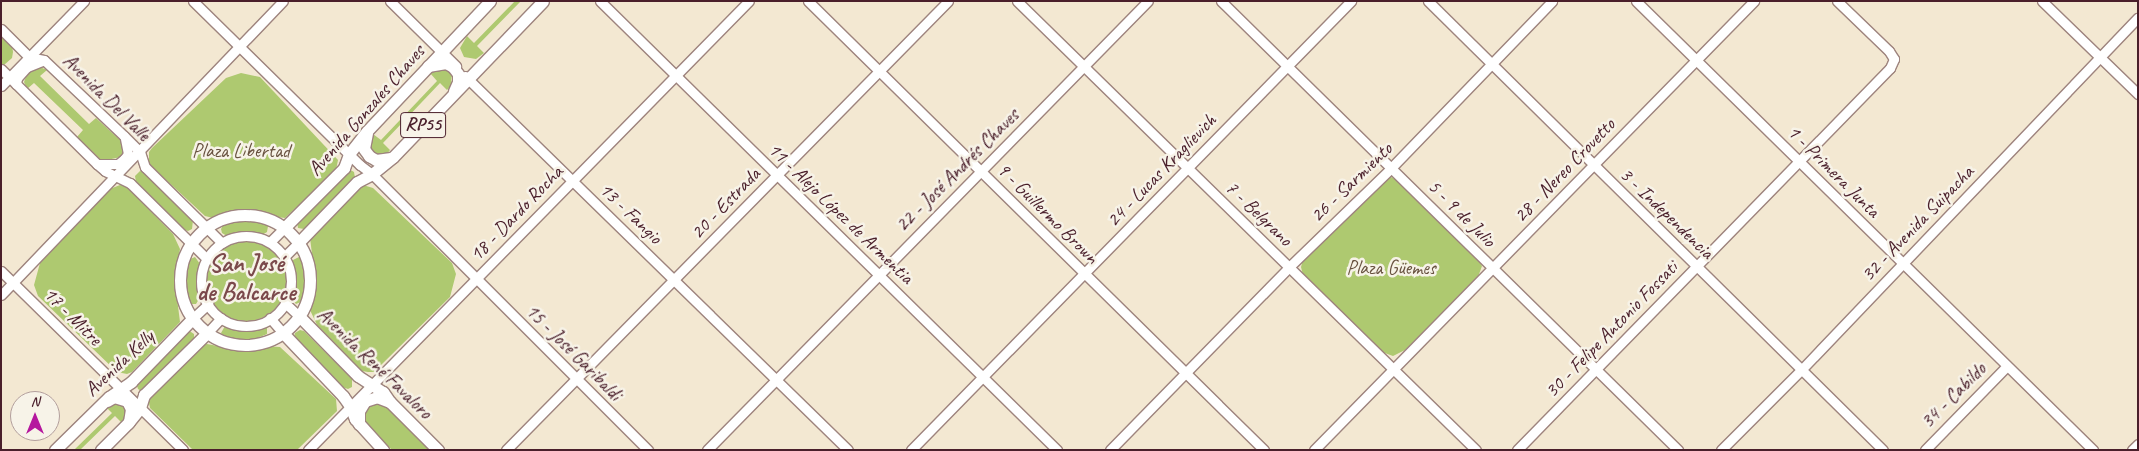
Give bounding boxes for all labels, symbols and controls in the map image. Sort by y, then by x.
street label: Avenida Gonzales Chaves [303,40,429,180]
street label: Avenida Del Valle [58,48,156,146]
street label: 22 - José Andrés Chaves [890,103,1024,237]
road number: RP55 [399,108,447,142]
street label: 24 - Lucas Kraglievich [1101,108,1221,232]
street label: 28 - Nereo Crovetto [1508,113,1620,227]
street label: 1 - Primera Junta [1783,120,1885,222]
street label: 11 - Alejo López de Armentia [763,137,919,289]
street label: 26 - Sarmiento [1305,137,1397,227]
park label: Plaza Libertad [192,138,290,162]
street label: 9 - Guillermo Brown [992,157,1104,269]
street label: 18 - Dardo Rocha [465,160,567,266]
street label: 32 - Avenida Suipacha [1856,160,1978,286]
street label: 20 - Estrada [685,162,765,244]
street label: 3 - Independencia [1615,162,1719,264]
street label: 5 - 9 de Julio [1423,174,1501,252]
street label: 7 - Belgrano [1220,175,1298,251]
street label: 13 - Fangio [594,177,668,249]
district label: San José de Balcarce [197,249,295,308]
park label: Plaza Güemes [1347,255,1435,279]
street label: 30 - Felipe Antonio Fossati [1540,256,1682,402]
street label: 17 - Mitre [39,282,107,350]
street label: 15 - José Garibaldi [521,299,627,405]
street label: Avenida René Favaloro [313,302,437,424]
street label: Avenida Kelly [79,325,159,401]
street label: 34 - Cabildo [1915,357,1991,433]
north arrow [10,391,60,441]
text: N [31,393,39,410]

